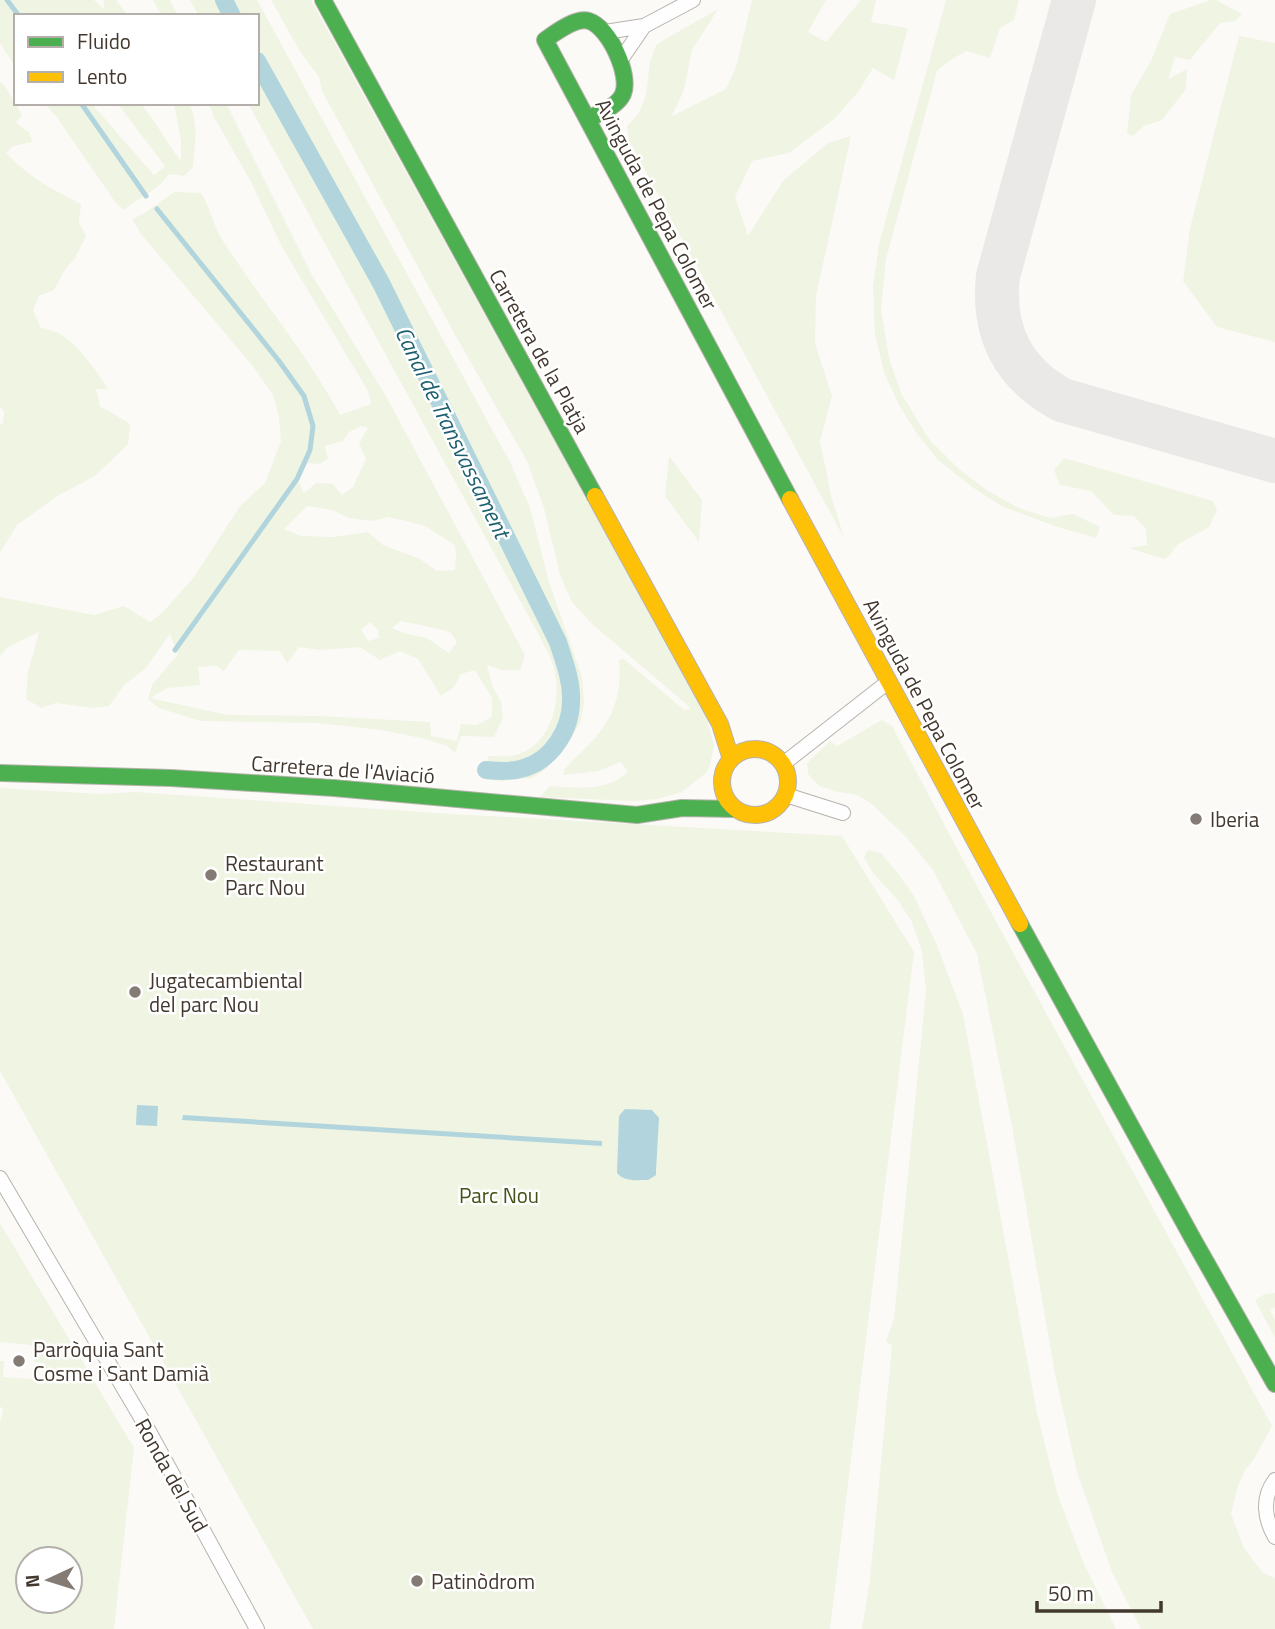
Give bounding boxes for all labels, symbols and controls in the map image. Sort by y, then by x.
legend [14,14,259,105]
text: Fluido [77,25,131,57]
text: Lento [77,60,127,92]
street label: Avinguda de Pepa Colomer [588,93,726,315]
street label: Carretera de la Platja [481,263,599,440]
water label: Canal de Transvassament [386,320,521,546]
street label: Avinguda de Pepa Colomer [856,593,994,815]
street label: Carretera de l'Aviació [250,747,436,791]
place label: Iberia [1210,803,1260,835]
marker: Iberia [1188,811,1204,827]
place label: Restaurant Parc Nou [225,847,324,903]
marker: Restaurant Parc Nou [203,867,219,883]
place label: Jugatecambiental del parc Nou [149,964,303,1020]
marker: Jugatecambiental del parc Nou [127,984,143,1000]
park label: Parc Nou [459,1179,539,1211]
place label: Parròquia Sant Cosme i Sant Damià [33,1333,209,1389]
marker: Parròquia Sant Cosme i Sant Damià [11,1353,27,1369]
street label: Ronda del Sud [127,1412,217,1538]
north arrow [14,1545,84,1615]
place label: Patinòdrom [431,1565,535,1597]
scale bar [1037,1570,1161,1614]
marker: Patinòdrom [409,1573,425,1589]
text: N [17,1574,46,1589]
text: 50 m [1048,1577,1094,1609]

